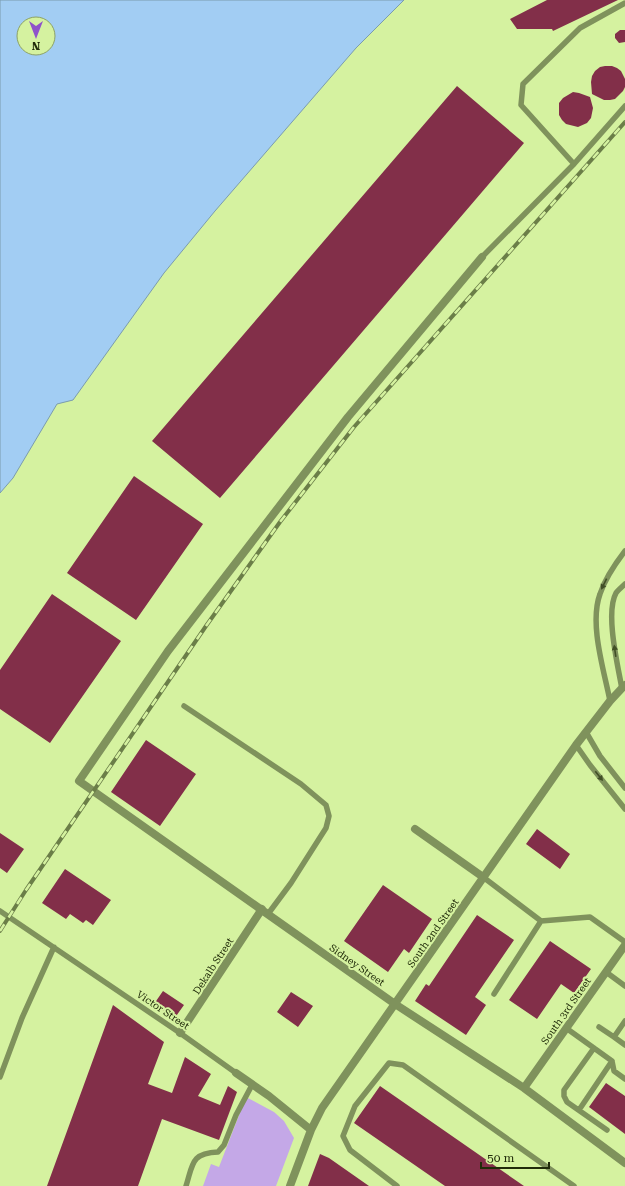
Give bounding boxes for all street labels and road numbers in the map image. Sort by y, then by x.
street label: South 2nd Street [405,896,461,969]
street label: Dekalb Street [191,935,236,996]
street label: Sidney Street [327,942,387,988]
street label: South 3rd Street [539,975,593,1046]
street label: Victor Street [135,988,192,1032]

